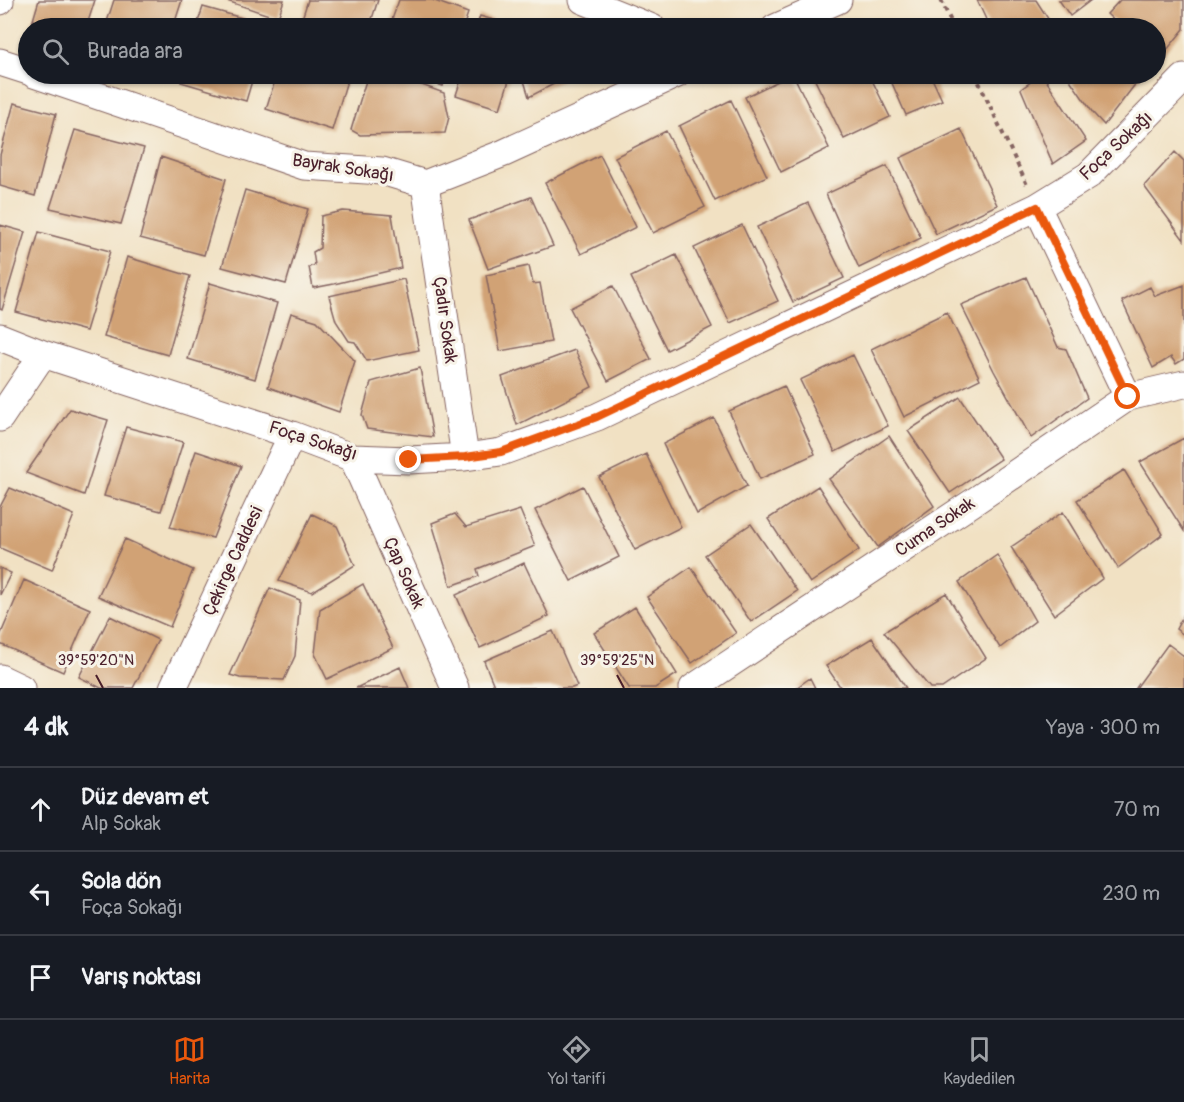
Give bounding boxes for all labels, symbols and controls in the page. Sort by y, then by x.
search box [18,18,1166,84]
icon: search [39,35,72,68]
text: Burada ara [87,37,183,65]
street label: Foça Sokağı [1075,106,1157,186]
street label: Bayrak Sokağı [290,149,396,187]
street label: Çadır Sokak [428,275,463,365]
route start [1114,383,1140,409]
street label: Foça Sokağı [266,416,360,466]
route end [395,446,421,472]
street label: Cuma Sokak [891,492,980,562]
street label: Çekirge Caddesi [198,502,268,620]
street label: Çap Sokak [378,534,430,613]
text: 39°59'20"N [58,651,134,670]
text: 39°59'25"N [580,651,654,670]
text: 4 dk [24,711,68,743]
text: Yaya · 300 m [1046,715,1160,740]
text: Düz devam et [81,783,208,811]
icon: ahead [24,793,57,826]
text: 70 m [1114,797,1160,822]
text: Alp Sokak [81,811,161,836]
text: Sola dön [81,867,161,895]
icon: left [24,877,57,910]
text: 230 m [1103,881,1160,906]
text: Foça Sokağı [81,895,183,920]
icon: arrive [24,961,57,994]
text: Varış noktası [81,963,202,991]
tab: Harita [169,1033,210,1089]
tab: Yol tarifi [548,1033,605,1089]
tab: Kaydedilen [943,1033,1015,1089]

